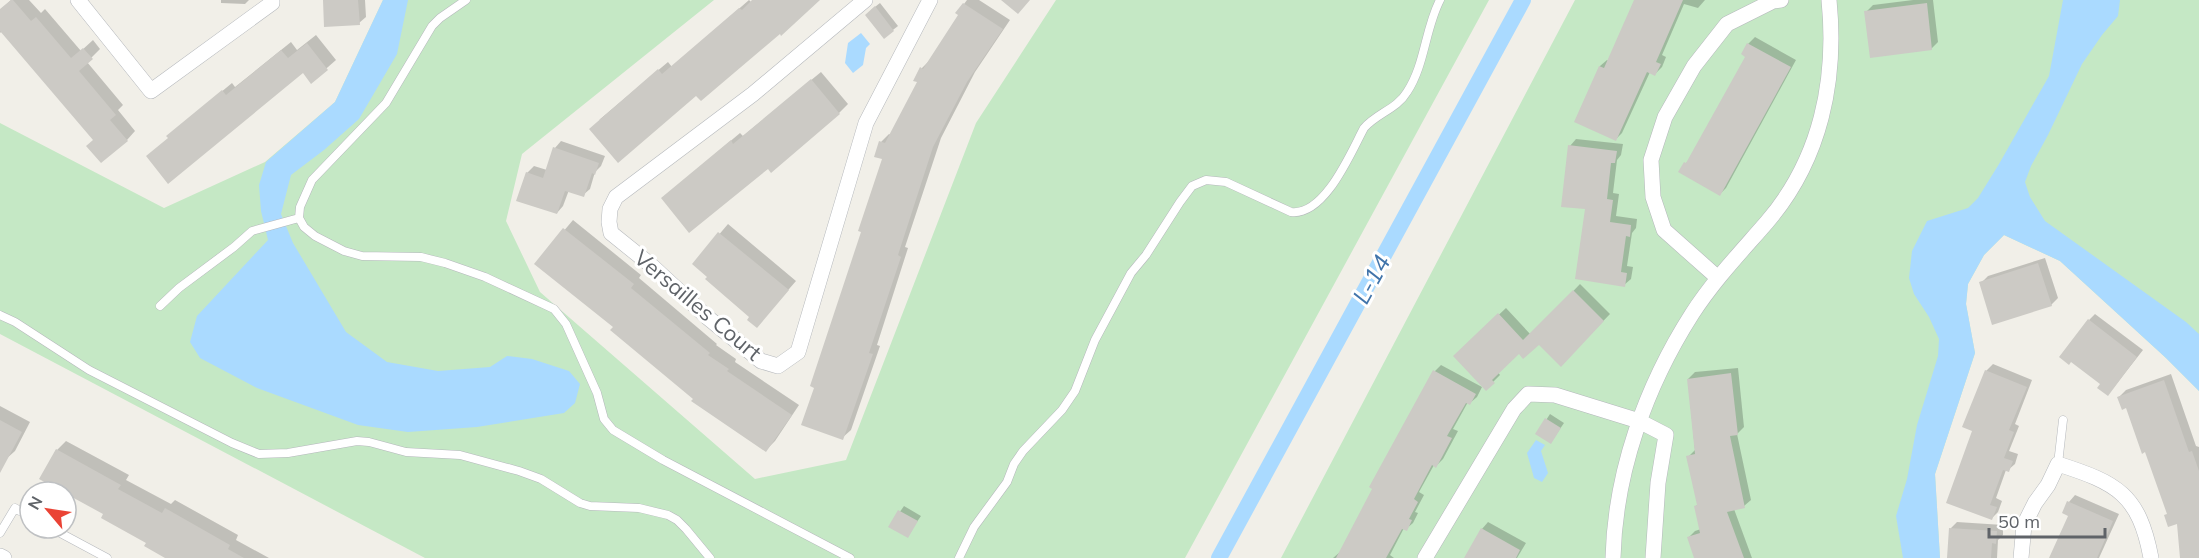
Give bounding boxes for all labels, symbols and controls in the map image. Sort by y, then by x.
street label: Versailles Court [628,243,768,367]
water label: L-14 [1345,249,1397,309]
north arrow [18,480,78,540]
text: N [23,493,47,513]
scale bar [1989,501,2104,539]
text: 50 m [1998,510,2040,533]

